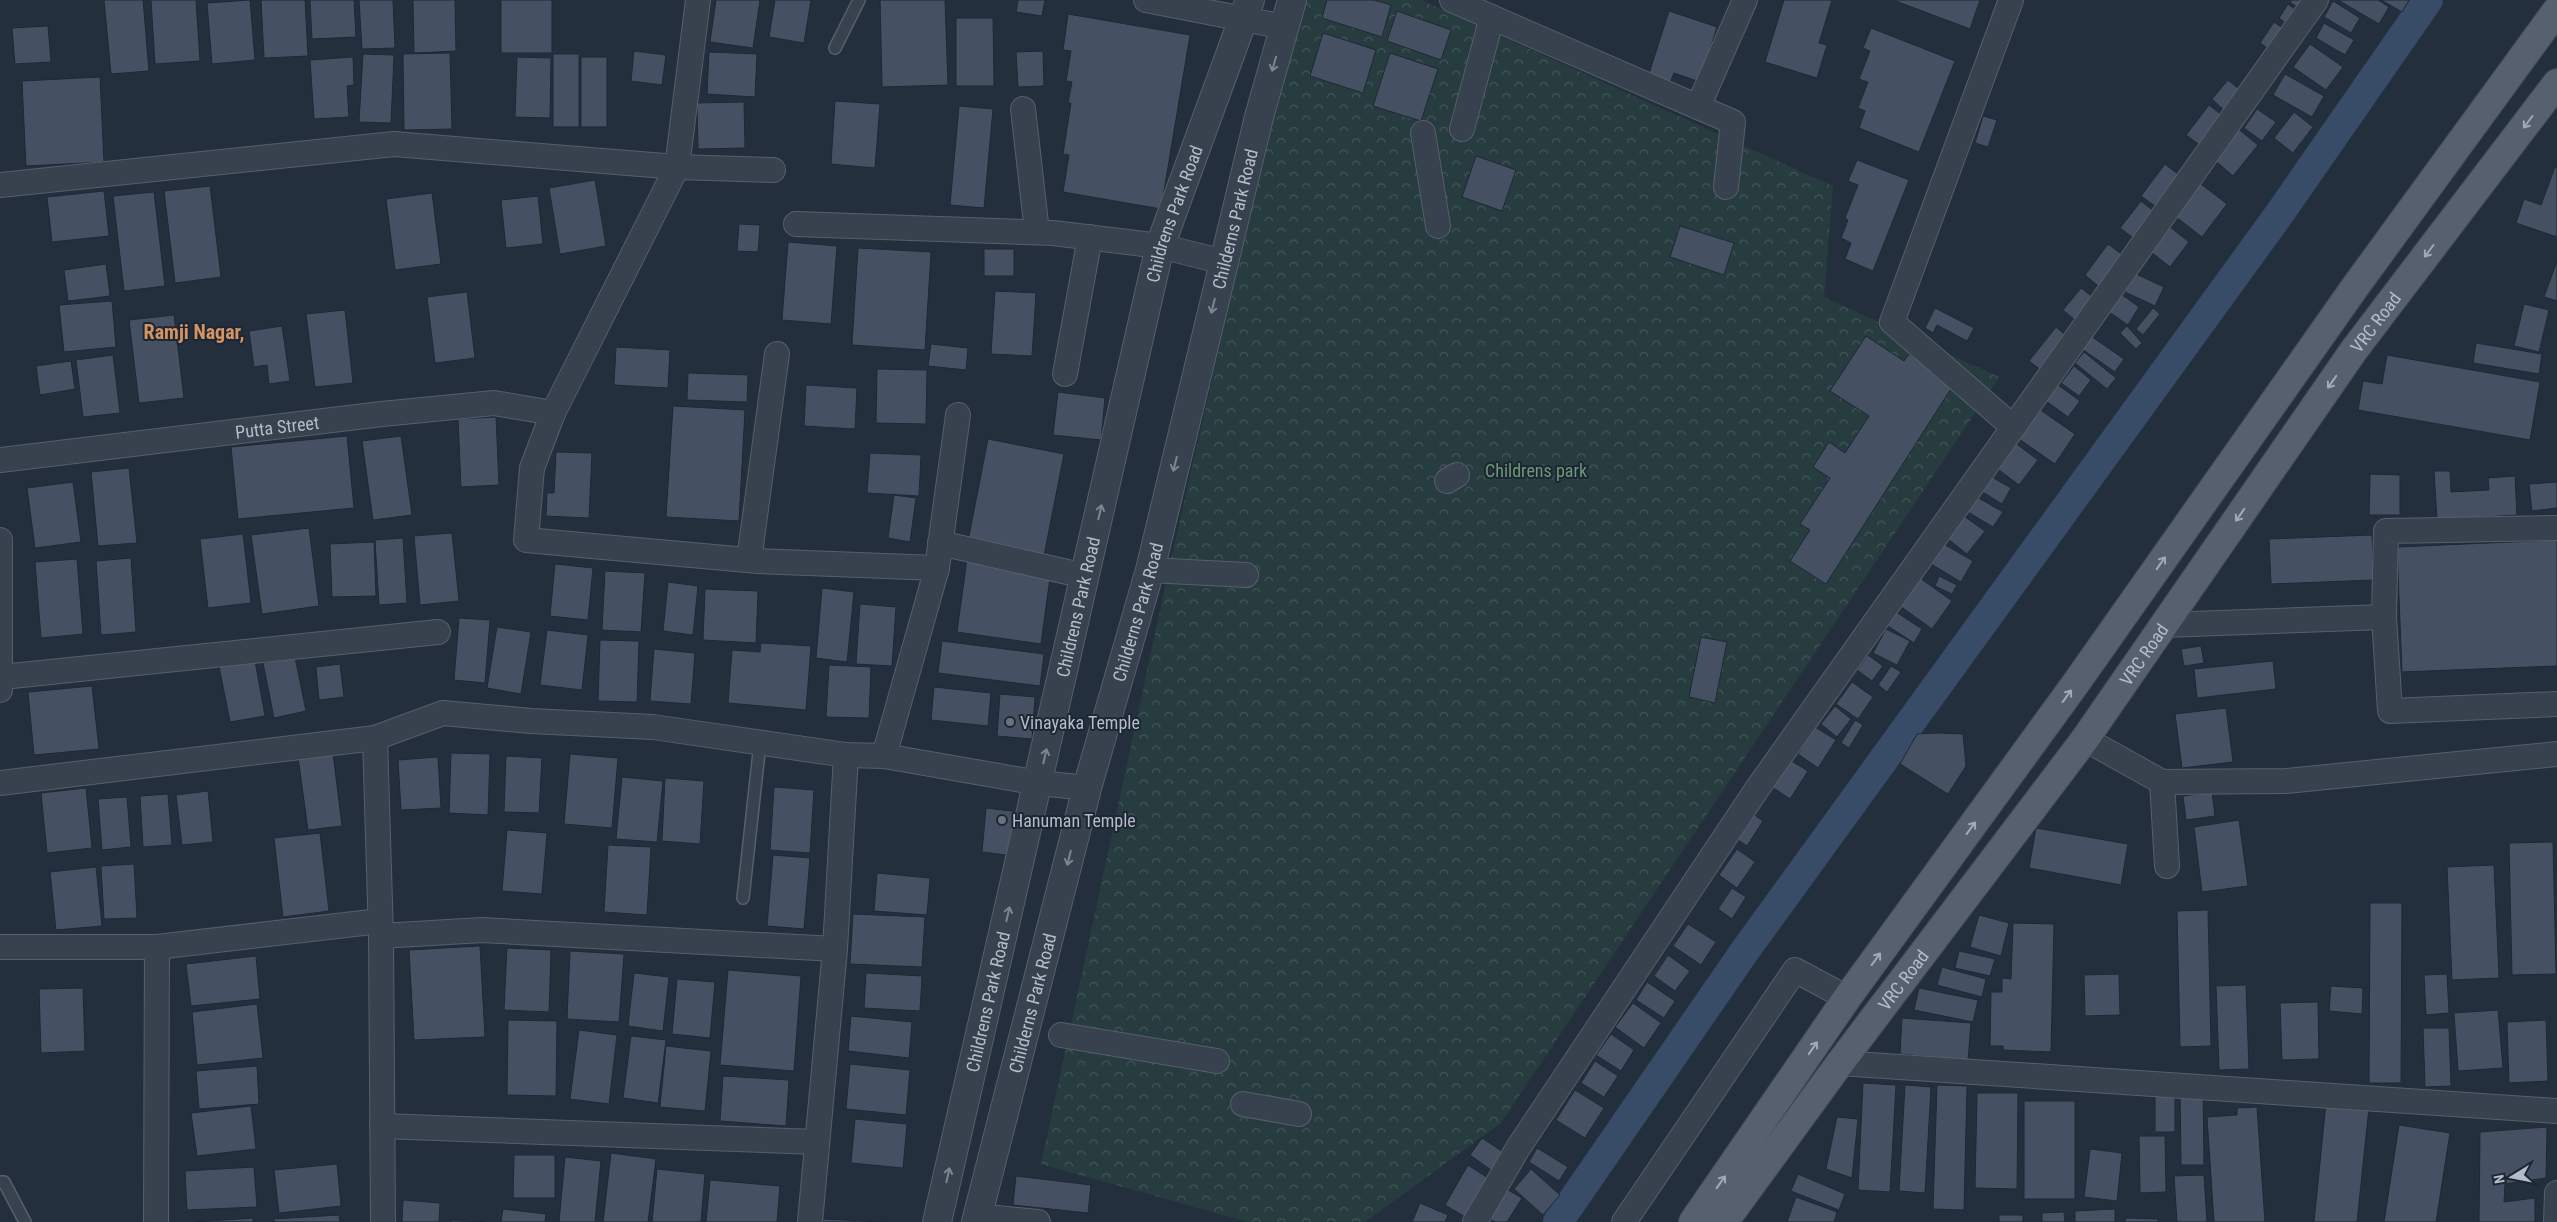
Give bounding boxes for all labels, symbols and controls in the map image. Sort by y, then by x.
one-way arrow [1269,55,1279,71]
one-way arrow [2522,115,2533,128]
street label: Childrens Park Road [1142,142,1206,284]
street label: Childerns Park Road [1207,147,1261,291]
one-way arrow [2424,244,2435,257]
street label: VRC Road [2346,288,2405,356]
one-way arrow [1208,298,1218,314]
district label: Ramji Nagar, [144,320,244,344]
one-way arrow [2327,374,2337,388]
street label: Putta Street [234,411,320,442]
one-way arrow [1170,456,1179,472]
park label: Childrens park [1485,460,1587,481]
one-way arrow [1096,504,1105,520]
one-way arrow [2235,508,2245,522]
street label: Childrens Park Road [1051,535,1104,679]
street label: Childerns Park Road [1108,540,1167,684]
one-way arrow [2155,557,2166,571]
street label: VRC Road [2115,619,2172,689]
one-way arrow [2062,689,2072,703]
place label: Vinayaka Temple [1020,712,1140,733]
marker: Vinayaka Temple [1004,716,1016,728]
one-way arrow [1041,748,1050,764]
place label: Hanuman Temple [1012,810,1136,831]
marker: Hanuman Temple [996,814,1008,826]
one-way arrow [1966,821,1976,835]
one-way arrow [1064,849,1074,865]
one-way arrow [1004,906,1014,922]
street label: Childrens Park Road [961,929,1014,1074]
street label: Childerns Park Road [1004,931,1060,1075]
street label: VRC Road [1873,946,1932,1014]
one-way arrow [1871,952,1881,966]
one-way arrow [1808,1041,1818,1055]
north arrow [2487,1152,2537,1202]
one-way arrow [944,1167,953,1183]
text: N [2491,1174,2508,1185]
one-way arrow [1716,1175,1726,1189]

